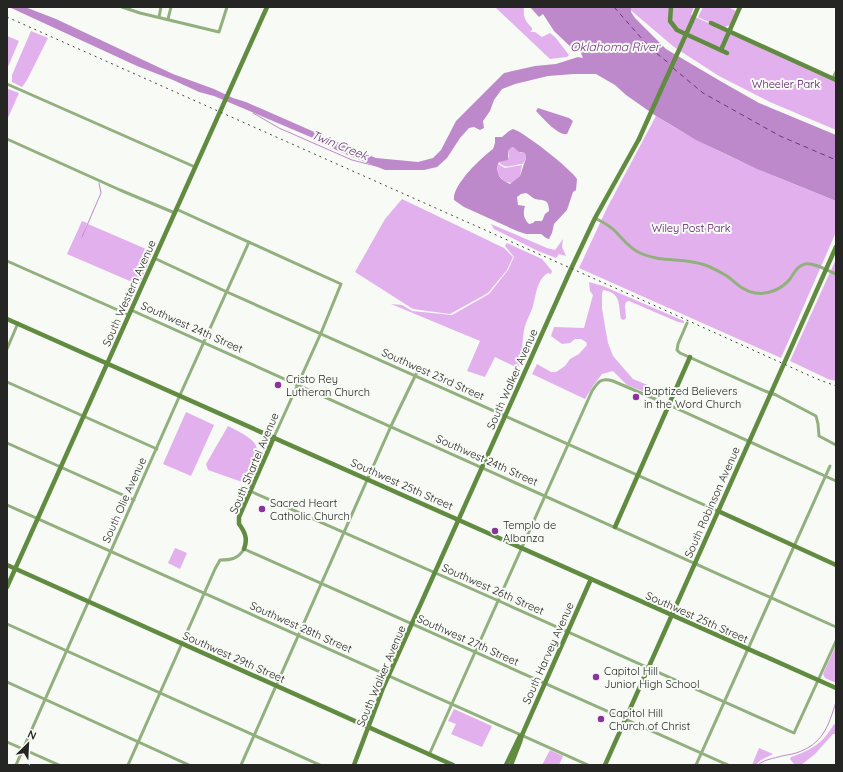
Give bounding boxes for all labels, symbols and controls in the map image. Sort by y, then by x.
water label: Oklahoma River [570,39,661,54]
park label: Wheeler Park [752,77,820,91]
water label: Twin Creek [309,127,372,164]
park label: Wiley Post Park [651,221,731,235]
street label: South Western Avenue [99,238,159,348]
street label: Southwest 24th Street [139,298,245,356]
street label: South Walker Avenue [484,327,540,431]
street label: Southwest 23rd Street [379,345,487,403]
place label: Cristo Rey Lutheran Church [286,372,370,399]
marker: Cristo Rey Lutheran Church [273,380,283,390]
place label: Baptized Believers in the Word Church [644,384,741,411]
marker: Baptized Believers in the Word Church [631,392,641,402]
street label: South Shartel Avenue [226,410,282,516]
street label: Southwest 24th Street [434,431,540,489]
street label: South Robinson Avenue [681,444,743,560]
street label: South Olie Avenue [99,455,149,545]
street label: Southwest 25th Street [349,455,456,513]
place label: Sacred Heart Catholic Church [270,496,350,523]
marker: Sacred Heart Catholic Church [257,504,267,514]
place label: Templo de Albanza [503,518,556,545]
marker: Templo de Albanza [490,526,500,536]
street label: Southwest 26th Street [440,560,547,618]
street label: Southwest 25th Street [644,588,751,646]
street label: Southwest 28th Street [248,598,355,656]
street label: South Harvey Avenue [519,600,577,706]
street label: Southwest 27th Street [415,611,521,669]
street label: South Walker Avenue [353,623,409,729]
street label: Southwest 29th Street [181,628,288,686]
place label: Capitol Hill Junior High School [604,664,699,691]
marker: Capitol Hill Junior High School [591,672,601,682]
place label: Capitol Hill Church of Christ [609,706,690,733]
marker: Capitol Hill Church of Christ [596,714,606,724]
north arrow [8,724,48,764]
text: N [26,727,39,743]

